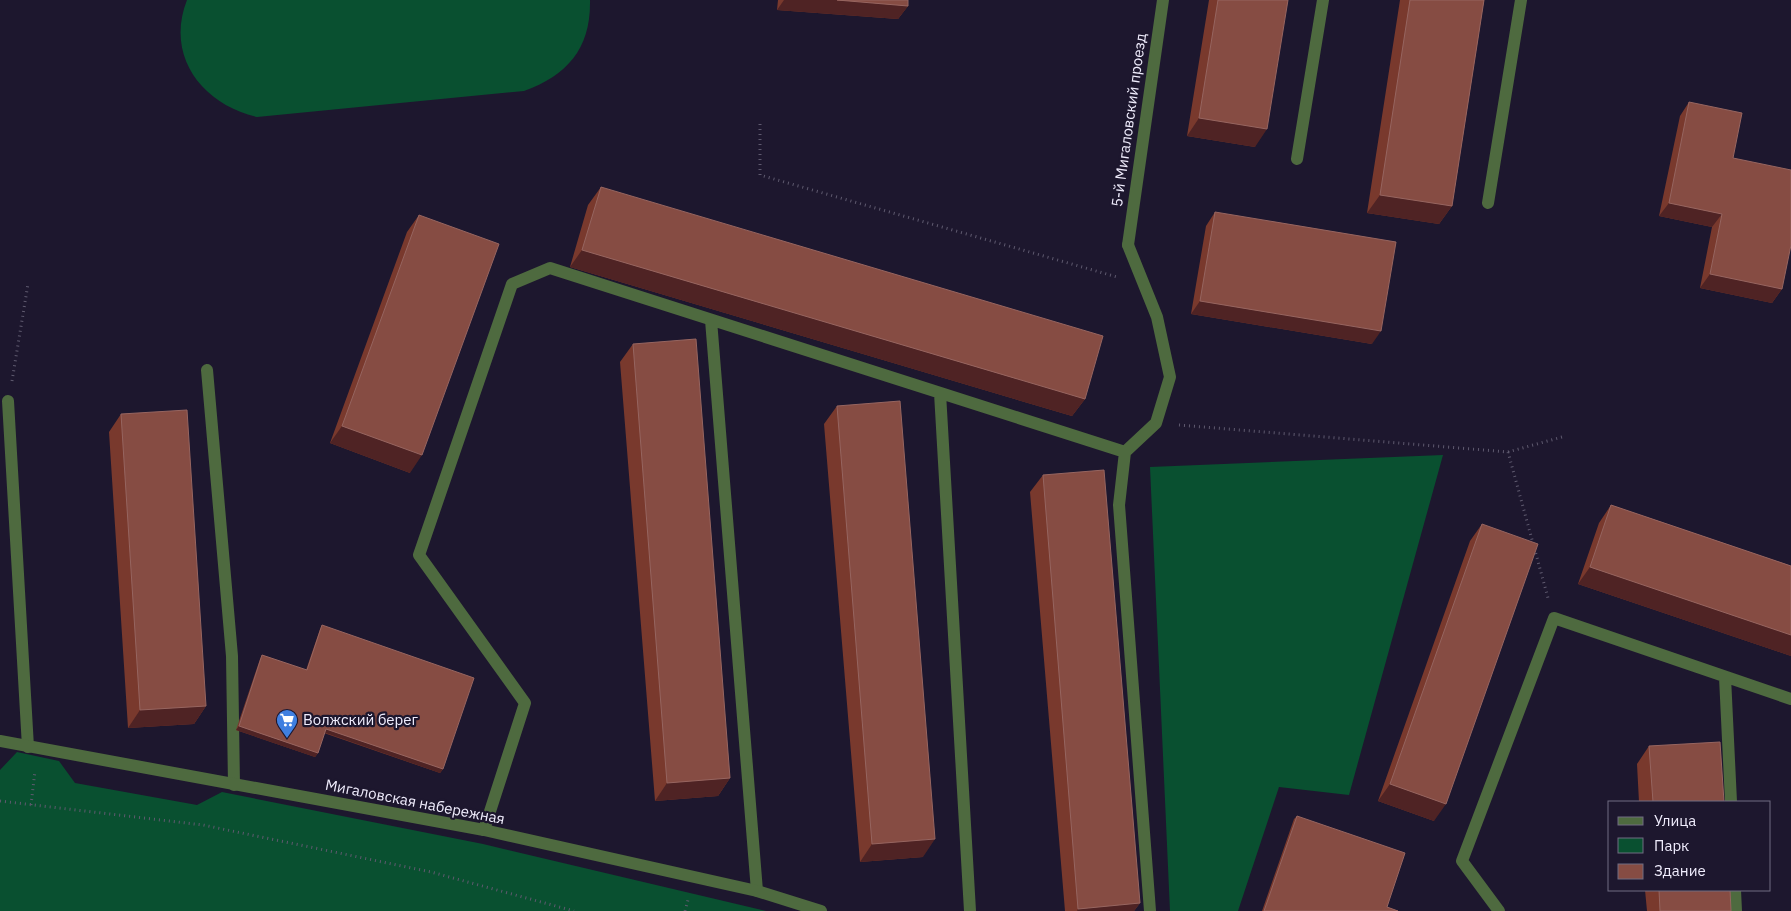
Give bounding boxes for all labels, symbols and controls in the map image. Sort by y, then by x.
street label: 5-й Мигаловский проезд [1107,32,1150,208]
supermarket icon: Волжский берег [275,708,299,739]
place label: Волжский берег [303,710,419,729]
street label: Мигаловская набережная [324,775,507,828]
legend [1608,801,1771,891]
text: Улица [1654,811,1696,830]
text: Парк [1654,836,1689,855]
text: Здание [1654,861,1706,880]

